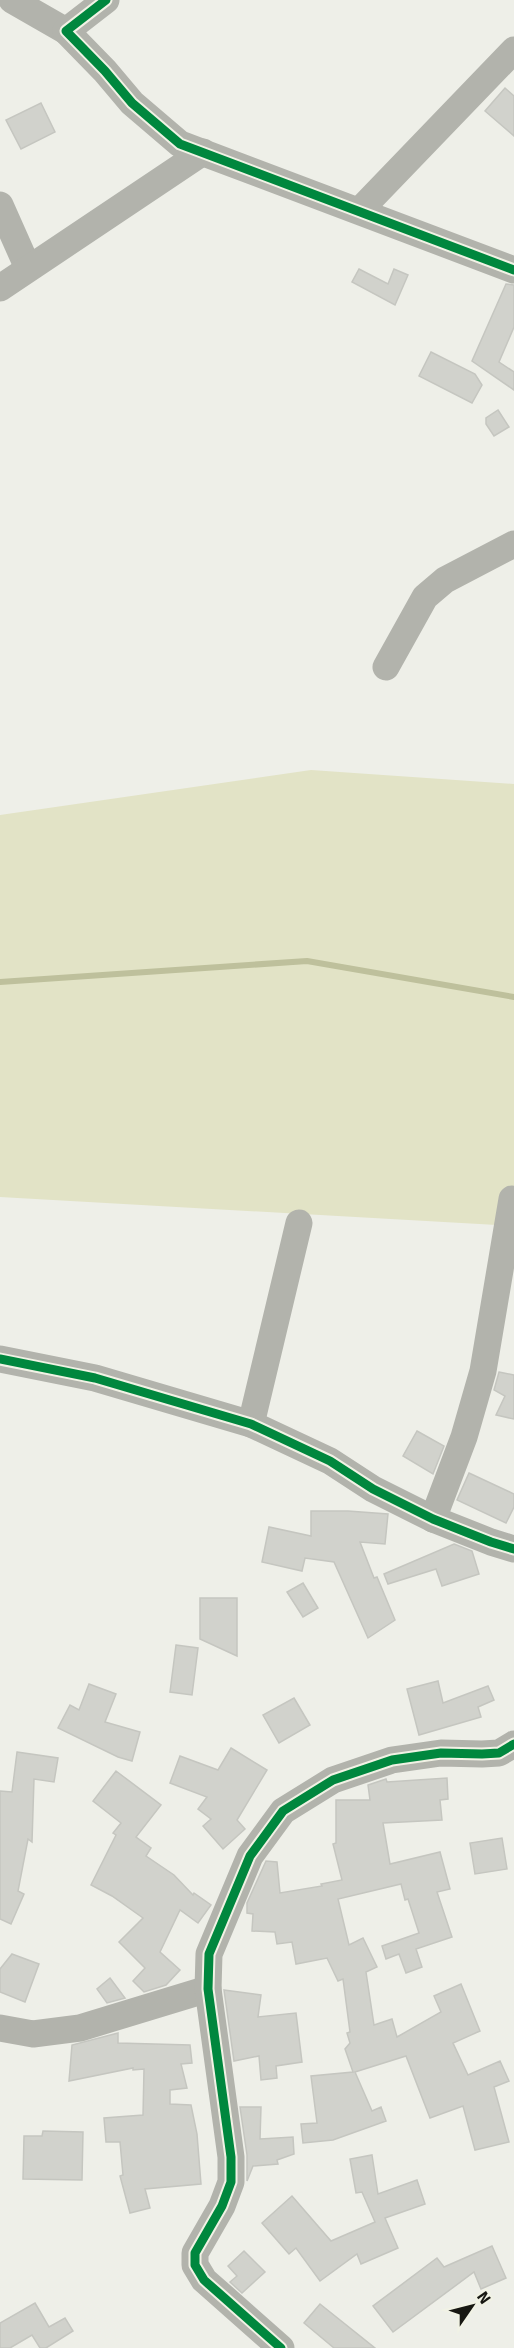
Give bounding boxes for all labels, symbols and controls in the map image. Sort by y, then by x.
north arrow [442,2276,502,2336]
text: N [472,2288,495,2308]

